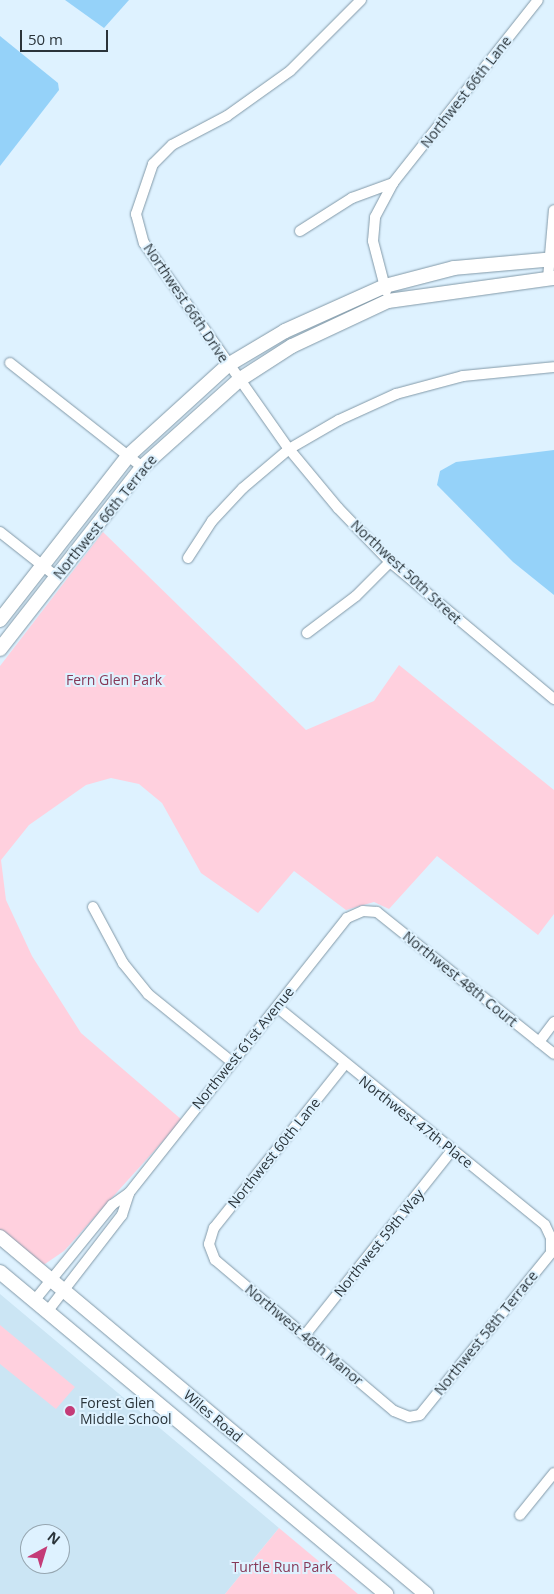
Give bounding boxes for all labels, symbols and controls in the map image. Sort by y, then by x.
scale bar [22,20,110,52]
text: 50 m [28,29,63,49]
street label: Northwest 66th Lane [417,33,515,151]
street label: Northwest 66th Drive [140,240,232,366]
street label: Northwest 66th Terrace [50,452,160,582]
street label: Northwest 50th Street [347,517,465,627]
park label: Fern Glen Park [66,672,162,688]
street label: Northwest 48th Court [400,928,520,1030]
street label: Northwest 61st Avenue [189,984,297,1112]
street label: Northwest 47th Place [356,1072,476,1172]
street label: Northwest 60th Lane [224,1094,324,1212]
street label: Northwest 59th Way [331,1186,427,1300]
street label: Northwest 58th Terrace [431,1268,541,1398]
street label: Northwest 46th Manor [242,1281,366,1389]
street label: Wiles Road [180,1387,246,1445]
place label: Forest Glen Middle School [80,1395,172,1428]
marker: Forest Glen Middle School [64,1405,76,1417]
north arrow [20,1524,70,1574]
text: N [44,1527,65,1549]
park label: Turtle Run Park [232,1559,332,1575]

